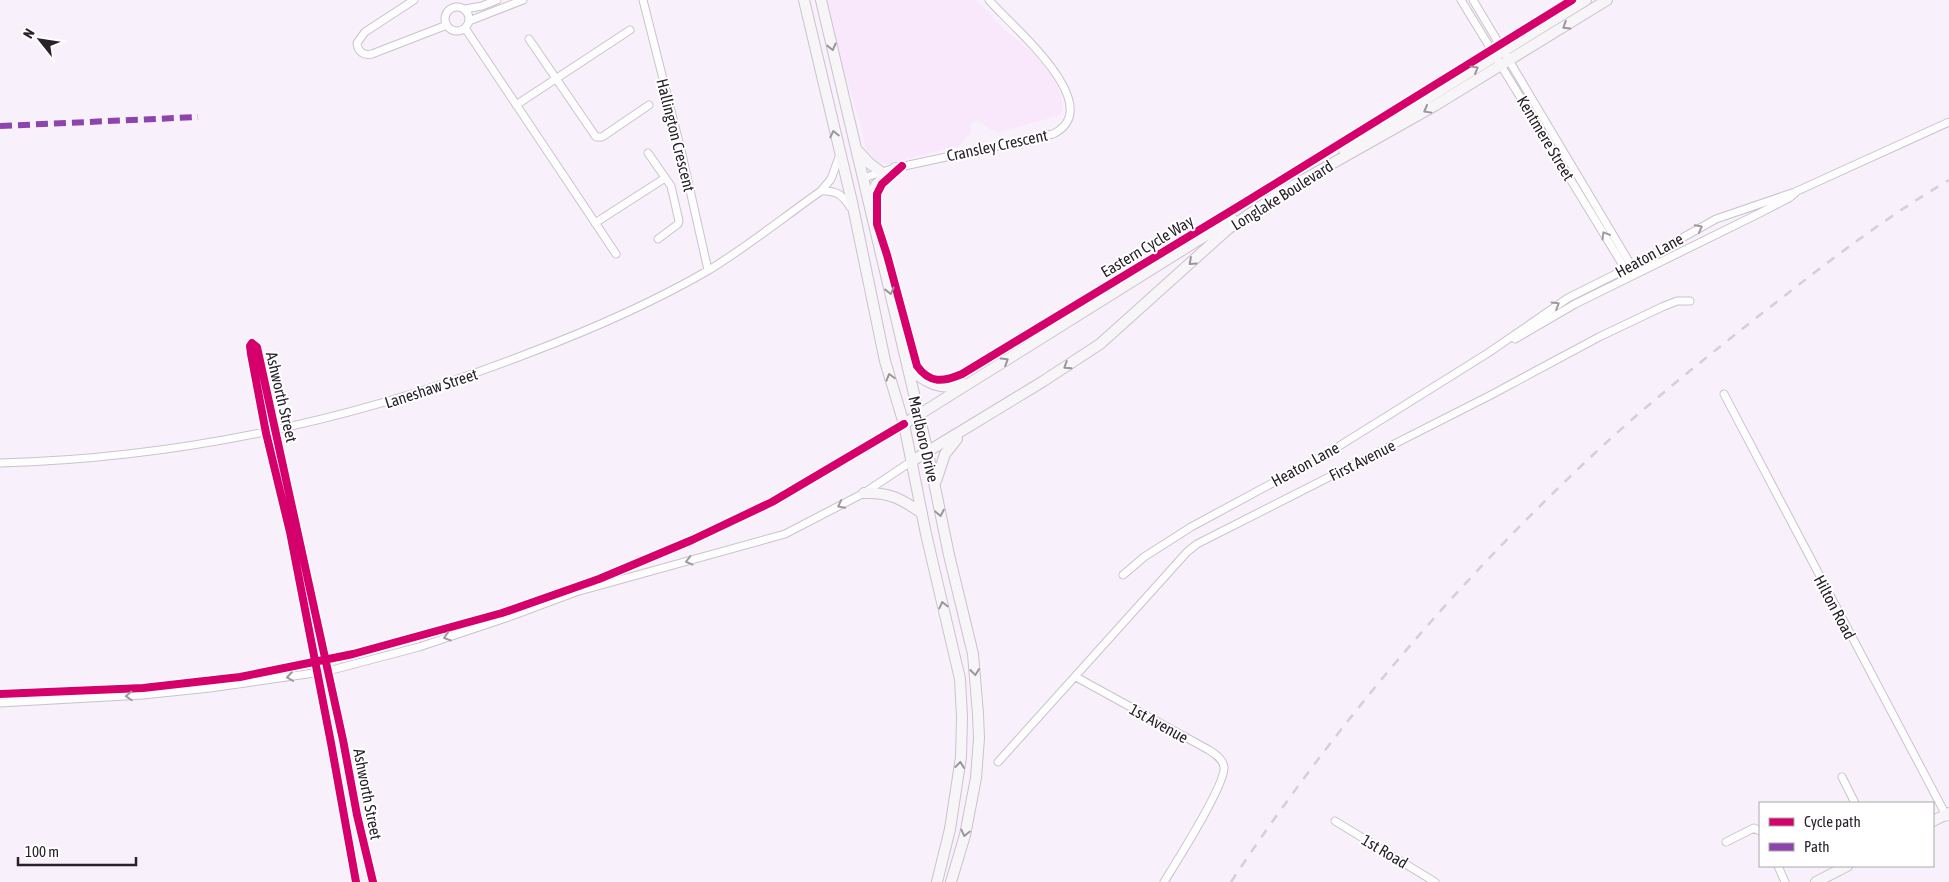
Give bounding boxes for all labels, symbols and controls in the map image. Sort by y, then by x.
north arrow [15,15,65,65]
one-way arrow [1563,20,1572,30]
text: N [20,26,38,41]
one-way arrow [826,43,837,52]
one-way arrow [1470,66,1479,76]
street label: Hallington Crescent [652,77,699,194]
street label: Kentmere Street [1514,93,1578,184]
one-way arrow [1424,104,1433,114]
street label: Cransley Crescent [945,125,1050,165]
one-way arrow [829,129,840,138]
street label: Longlake Boulevard [1228,157,1337,234]
street label: Eastern Cycle Way [1098,211,1197,281]
one-way arrow [1694,224,1703,234]
street label: Heaton Lane [1612,229,1686,281]
one-way arrow [1601,232,1611,241]
one-way arrow [1189,256,1198,265]
one-way arrow [884,286,895,295]
one-way arrow [1551,302,1560,312]
street label: Ashworth Street [263,350,301,444]
one-way arrow [999,358,1009,367]
one-way arrow [1064,359,1073,369]
street label: Laneshaw Street [382,364,480,411]
one-way arrow [885,374,895,382]
street label: Marlboro Drive [905,394,943,484]
street label: First Avenue [1326,436,1398,484]
street label: Heaton Lane [1268,438,1342,490]
one-way arrow [837,499,846,509]
one-way arrow [935,509,945,518]
one-way arrow [685,555,694,566]
street label: Hilton Road [1811,572,1859,642]
one-way arrow [938,601,949,610]
one-way arrow [444,632,452,642]
one-way arrow [969,668,980,676]
one-way arrow [286,672,294,682]
one-way arrow [124,691,132,702]
street label: 1st Avenue [1127,700,1191,746]
street label: Ashworth Street [350,747,386,841]
one-way arrow [954,761,965,769]
legend [1759,802,1934,867]
text: Cycle path [1804,813,1861,830]
one-way arrow [960,829,971,838]
street label: 1st Road [1359,830,1411,872]
scale bar [18,834,135,866]
text: Path [1804,838,1830,855]
text: 100 m [25,843,59,860]

